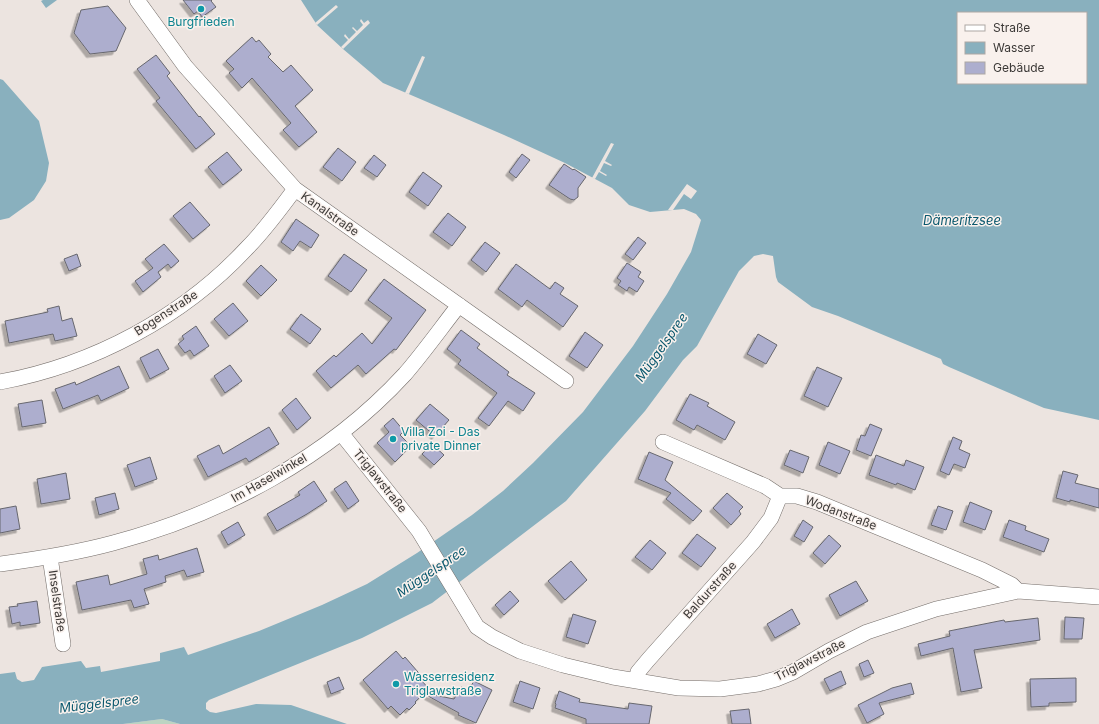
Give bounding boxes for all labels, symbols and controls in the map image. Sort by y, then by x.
marker: Burgfrieden [196,4,206,14]
legend [957,12,1087,84]
place label: Burgfrieden [167,14,235,29]
text: Straße [993,20,1030,35]
text: Wasser [993,40,1036,55]
text: Gebäude [993,60,1045,75]
street label: Kanalstraße [298,188,362,239]
water label: Dämeritzsee [923,212,1001,228]
street label: Bogenstraße [131,287,200,339]
water label: Müggelspree [631,309,691,385]
place label: Villa Zoi - Das private Dinner [401,424,481,453]
marker: Villa Zoi - Das private Dinner [388,434,398,444]
street label: Triglawstraße [350,446,411,515]
street label: Im Haselwinkel [228,450,309,505]
street label: Wodanstraße [803,492,879,533]
water label: Müggelspree [393,542,469,600]
street label: Baldurstraße [680,558,739,622]
street label: Inselstraße [46,569,69,633]
street label: Triglawstraße [772,635,848,684]
place label: Wasserresidenz Triglawstraße [404,669,495,698]
marker: Wasserresidenz Triglawstraße [391,679,401,689]
water label: Müggelspree [58,690,140,716]

